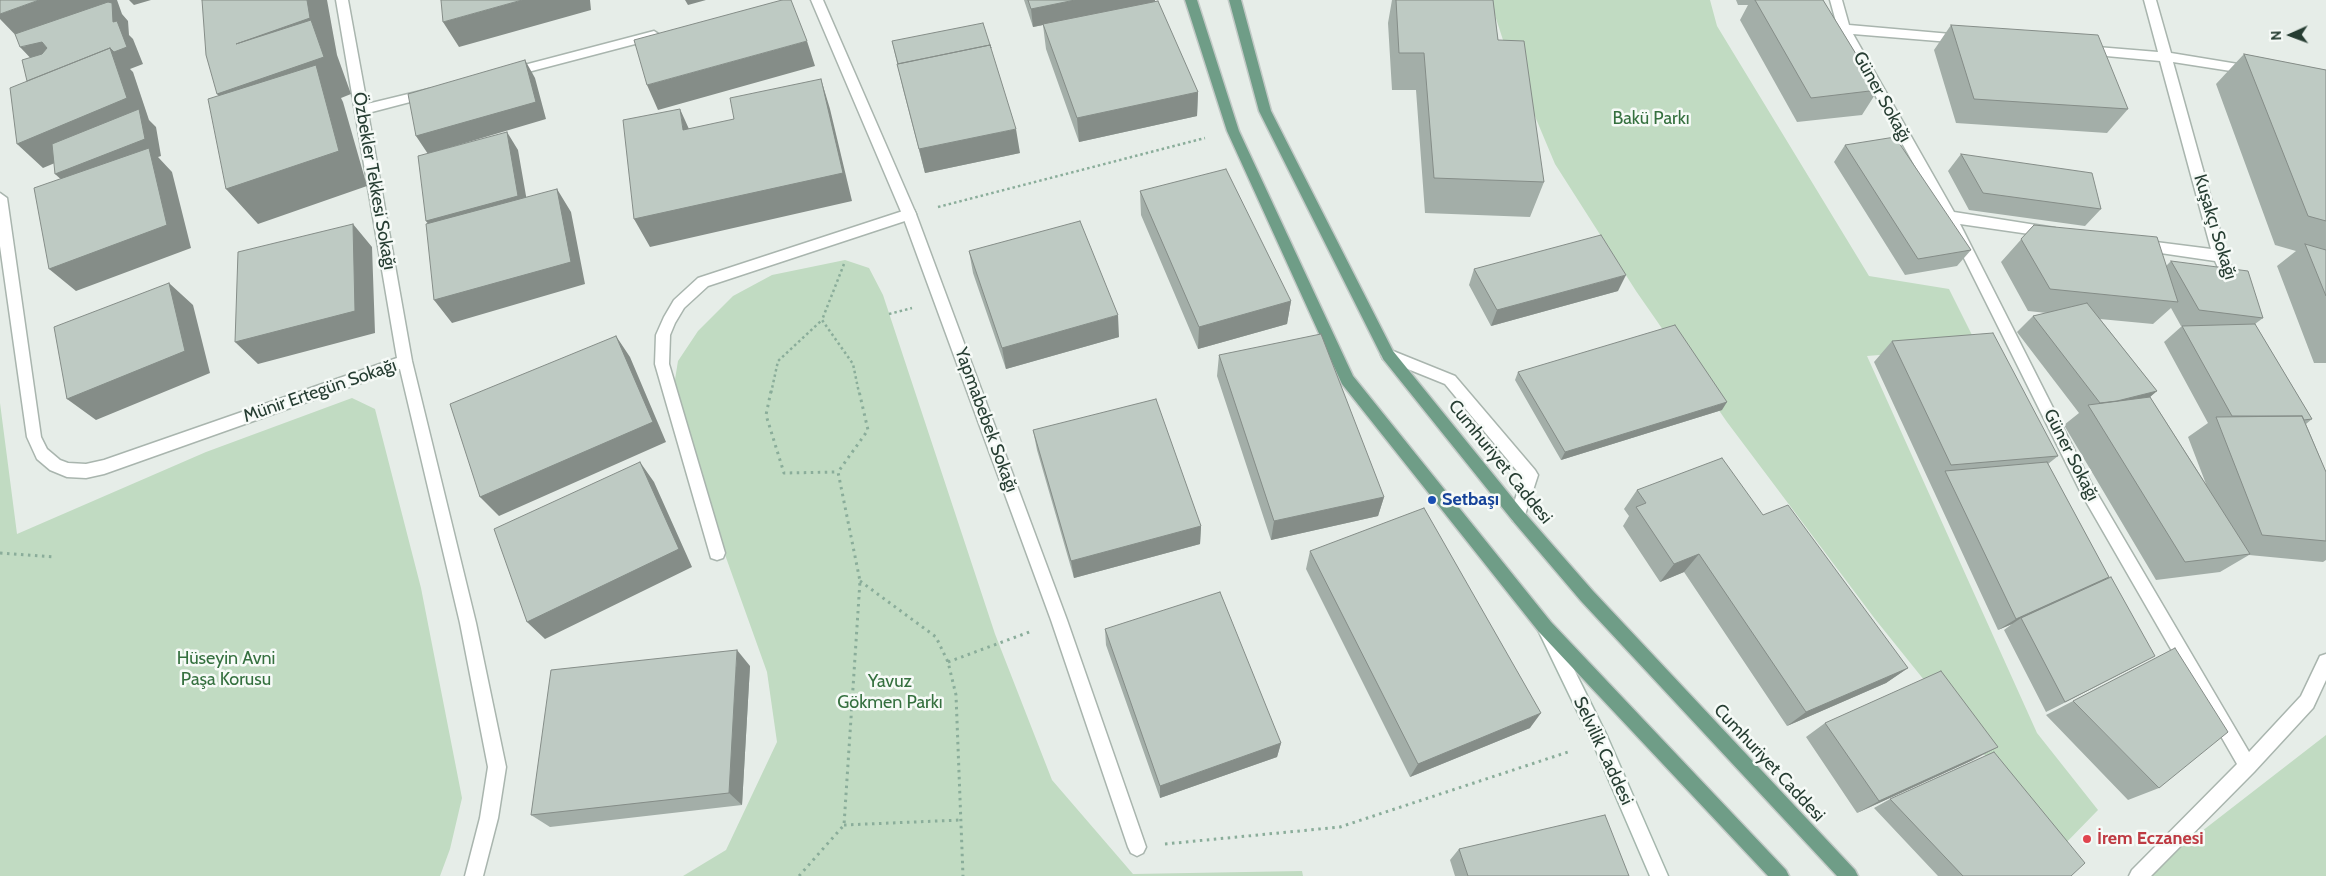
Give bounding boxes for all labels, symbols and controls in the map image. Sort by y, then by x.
north arrow [2266,10,2316,60]
text: N [2267,30,2285,41]
street label: Güner Sokağı [1848,48,1916,146]
street label: Özbekler Tekkesi Sokağı [348,90,400,272]
park label: Bakü Parkı [1612,108,1690,130]
street label: Kuşakçı Sokağı [2189,172,2241,282]
street label: Yapmabebek Sokağı [950,345,1022,495]
street label: Münir Ertegün Sokağı [241,355,399,427]
street label: Cumhuriyet Caddesi [1443,396,1557,528]
street label: Güner Sokağı [2039,405,2103,505]
place label: Setbaşı [1442,489,1499,511]
marker: Setbaşı [1426,494,1438,506]
park label: Hüseyin Avni Paşa Korusu [177,648,275,691]
park label: Yavuz Gökmen Parkı [837,671,943,714]
street label: Selvilik Caddesi [1569,693,1637,809]
street label: Cumhuriyet Caddesi [1709,700,1829,826]
place label: İrem Eczanesi [2097,828,2204,850]
marker: İrem Eczanesi [2081,833,2093,845]

